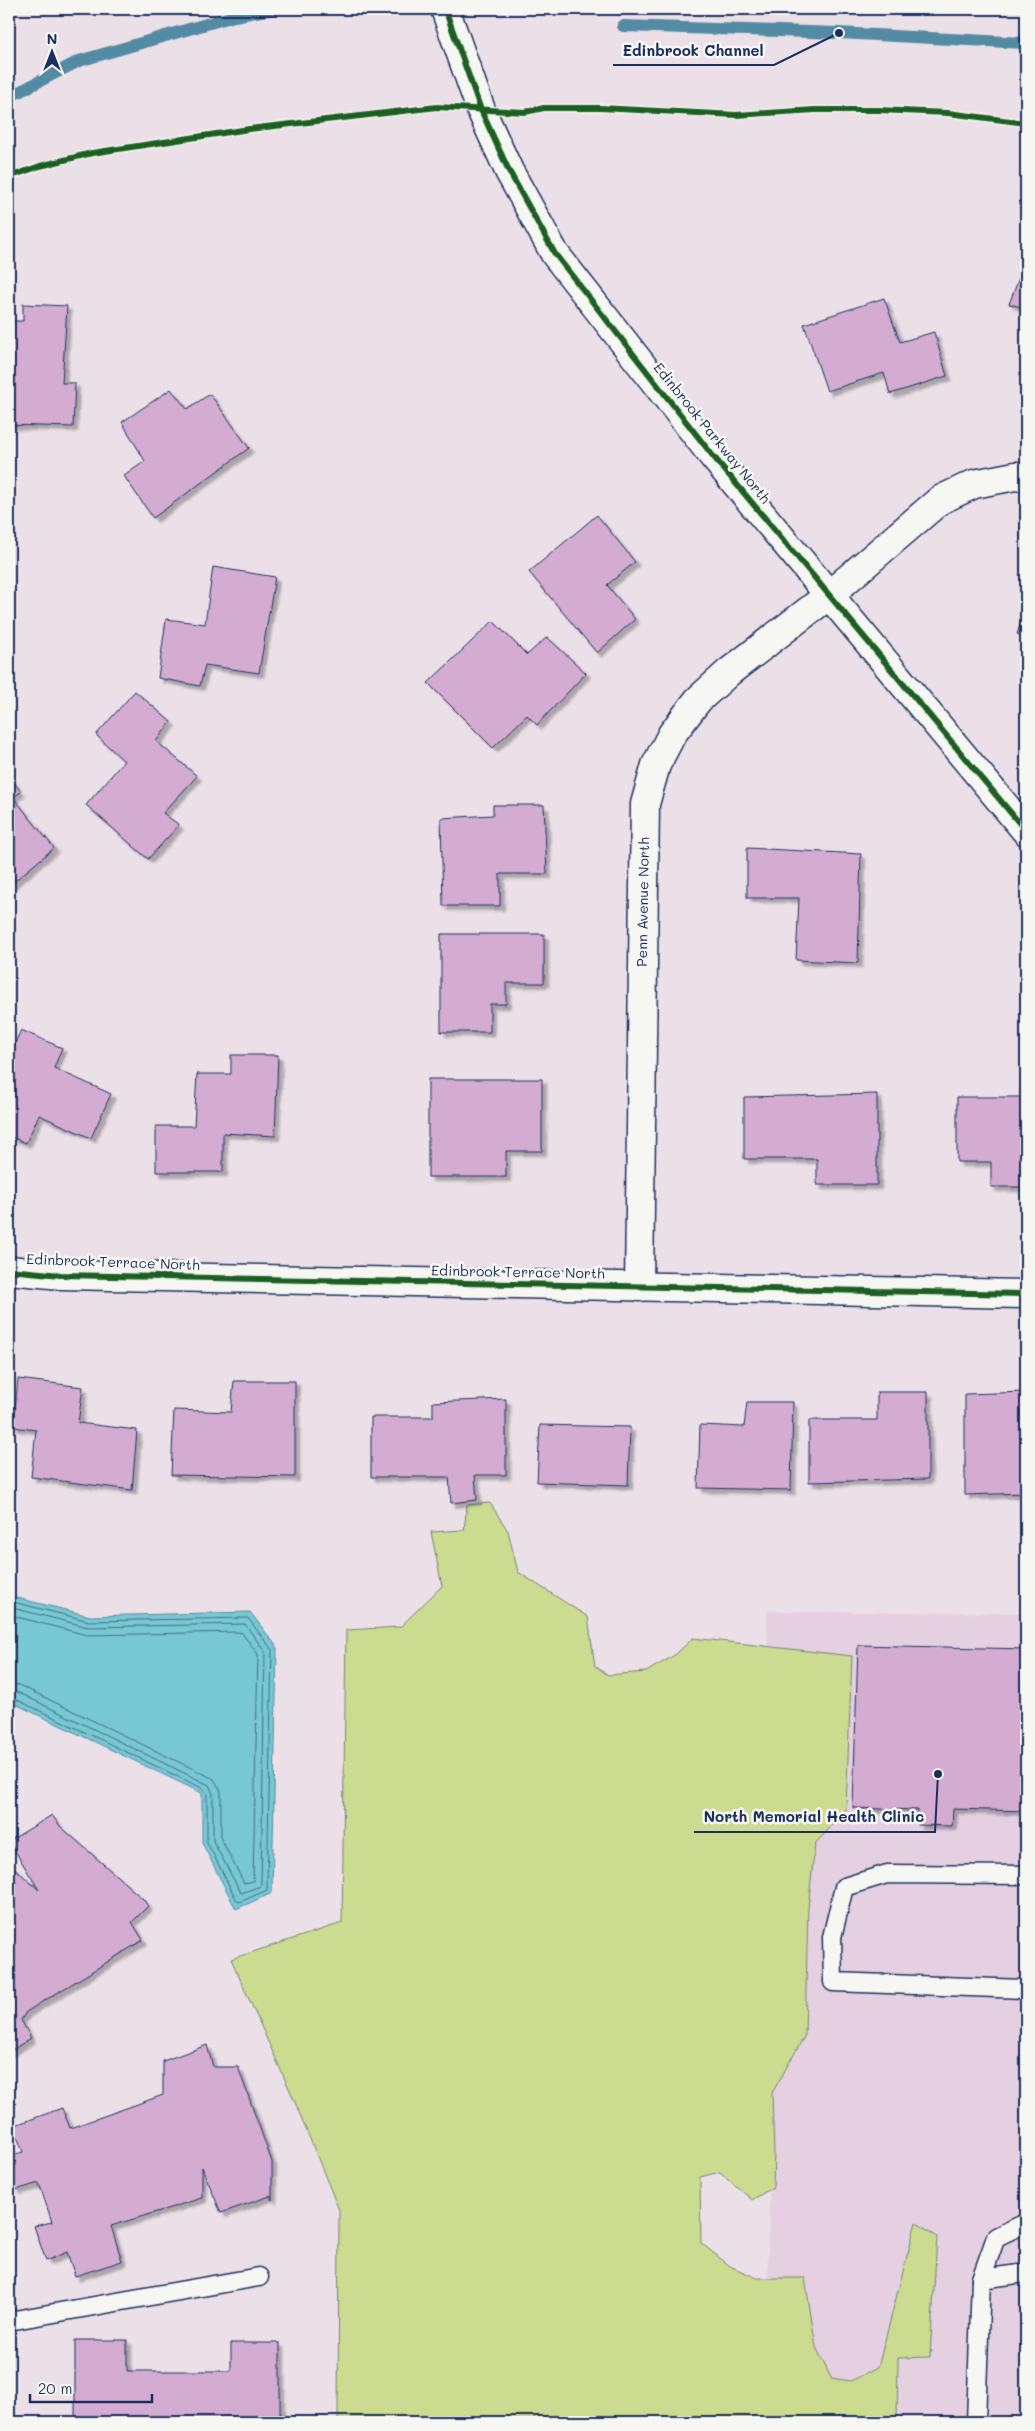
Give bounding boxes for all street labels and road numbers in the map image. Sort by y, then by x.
street label: Edinbrook Parkway North [650,358,775,507]
street label: Penn Avenue North [632,837,653,967]
street label: Edinbrook Terrace North [26,1249,200,1274]
street label: Edinbrook Terrace North [431,1260,605,1283]

